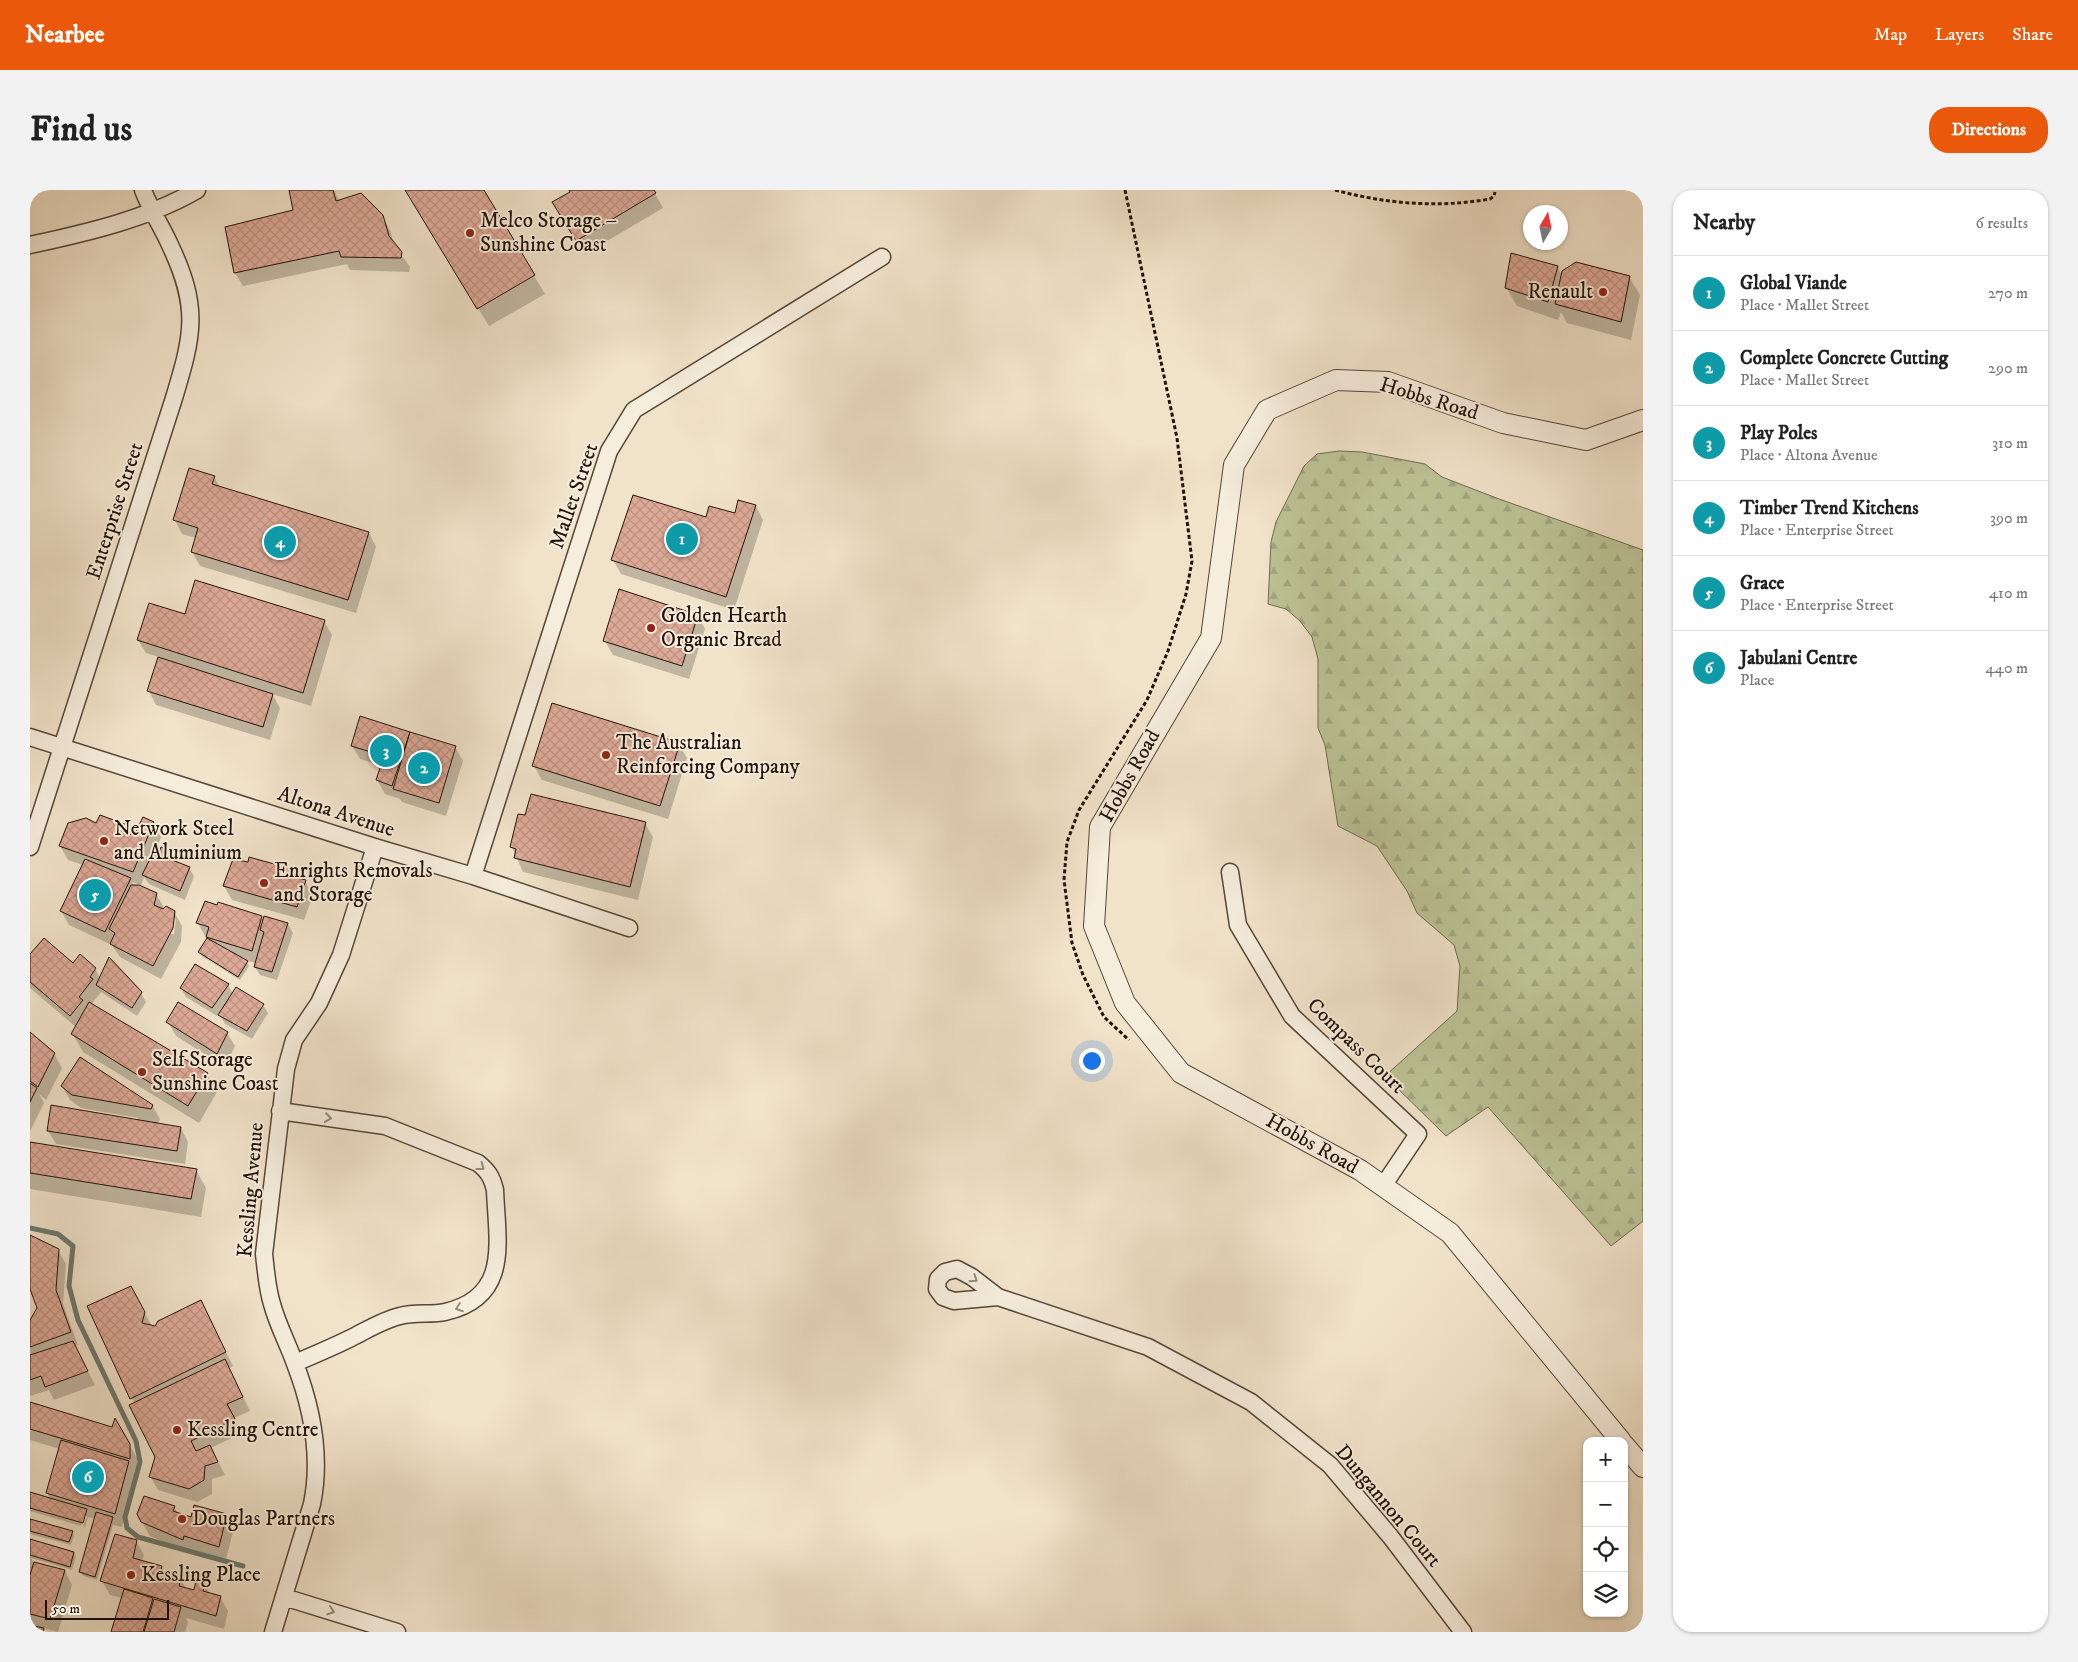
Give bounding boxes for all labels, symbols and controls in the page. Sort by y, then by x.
text: Nearbee [25,20,104,50]
text: Map [1874,24,1907,46]
text: Layers [1935,24,1984,46]
text: Share [2012,24,2053,46]
button: Directions [1929,107,2048,153]
text: Find us [30,108,132,152]
north arrow [1523,205,1568,250]
place label: Melco Storage – Sunshine Coast [480,208,617,258]
text: Nearby [1693,210,1755,236]
text: 6 results [1975,213,2028,233]
marker: Melco Storage – Sunshine Coast [464,227,476,239]
text: Global Viande [1740,272,1847,295]
place label: Renault [1527,279,1593,305]
text: 1 [1706,283,1712,303]
text: 270 m [1988,283,2028,303]
marker: Renault [1597,286,1609,298]
text: Place · Mallet Street [1740,295,1869,315]
text: Complete Concrete Cutting [1740,347,1948,370]
text: 2 [1705,358,1713,378]
text: 290 m [1988,358,2028,378]
text: Place · Mallet Street [1740,370,1869,390]
street label: Hobbs Road [1376,372,1482,427]
text: Play Poles [1740,422,1817,445]
text: 3 [1706,433,1712,453]
text: 310 m [1992,433,2028,453]
street label: Enterprise Street [81,439,149,583]
street label: Mallet Street [544,439,604,552]
text: Place · Altona Avenue [1740,445,1878,465]
text: Timber Trend Kitchens [1740,497,1919,520]
text: 4 [1704,508,1714,528]
text: 390 m [1990,508,2028,528]
pin: 1 [666,520,698,558]
text: Place · Enterprise Street [1740,520,1894,540]
pin: 4 [264,523,296,561]
text: Grace [1740,572,1784,595]
text: 5 [1705,583,1713,603]
text: 410 m [1989,583,2028,603]
text: Place · Enterprise Street [1740,595,1894,615]
place label: Golden Hearth Organic Bread [661,603,787,653]
marker: Golden Hearth Organic Bread [645,622,657,634]
text: Jabulani Centre [1740,647,1857,670]
text: 6 [1705,658,1713,678]
text: 440 m [1986,658,2028,678]
text: Place [1740,670,1774,690]
street label: Hobbs Road [1094,725,1166,827]
place label: The Australian Reinforcing Company [616,730,801,780]
pin: 3 [370,732,402,770]
pin: 2 [408,749,440,787]
marker: The Australian Reinforcing Company [600,749,612,761]
street label: Altona Avenue [274,781,398,843]
place label: Network Steel and Aluminium [114,816,242,866]
marker: Network Steel and Aluminium [98,835,110,847]
place label: Enrights Removals and Storage [274,858,432,908]
pin: 5 [79,876,111,914]
marker: Enrights Removals and Storage [258,877,270,889]
street label: Compass Court [1301,993,1411,1100]
place label: Self Storage Sunshine Coast [152,1047,279,1097]
your location [1079,1048,1105,1074]
marker: Self Storage Sunshine Coast [136,1066,148,1078]
street label: Hobbs Road [1261,1108,1363,1180]
one-way arrow [325,1112,333,1123]
street label: Kessling Avenue [232,1121,270,1258]
one-way arrow [476,1161,485,1170]
one-way arrow [968,1273,978,1282]
one-way arrow [455,1302,464,1312]
place label: Kessling Centre [187,1417,319,1443]
marker: Kessling Centre [171,1424,183,1436]
map controls [1583,1437,1628,1617]
button: + [1583,1437,1628,1482]
street label: Dungannon Court [1329,1439,1447,1573]
pin: 6 [72,1458,104,1496]
button: − [1583,1482,1628,1527]
place label: Douglas Partners [192,1506,335,1532]
marker: Douglas Partners [176,1513,188,1525]
button: locate [1583,1527,1628,1572]
place label: Kessling Place [141,1562,261,1588]
marker: Kessling Place [125,1569,137,1581]
button: layers [1583,1572,1628,1617]
scale bar [45,1597,169,1620]
text: 50 m [52,1600,80,1618]
one-way arrow [326,1605,334,1615]

